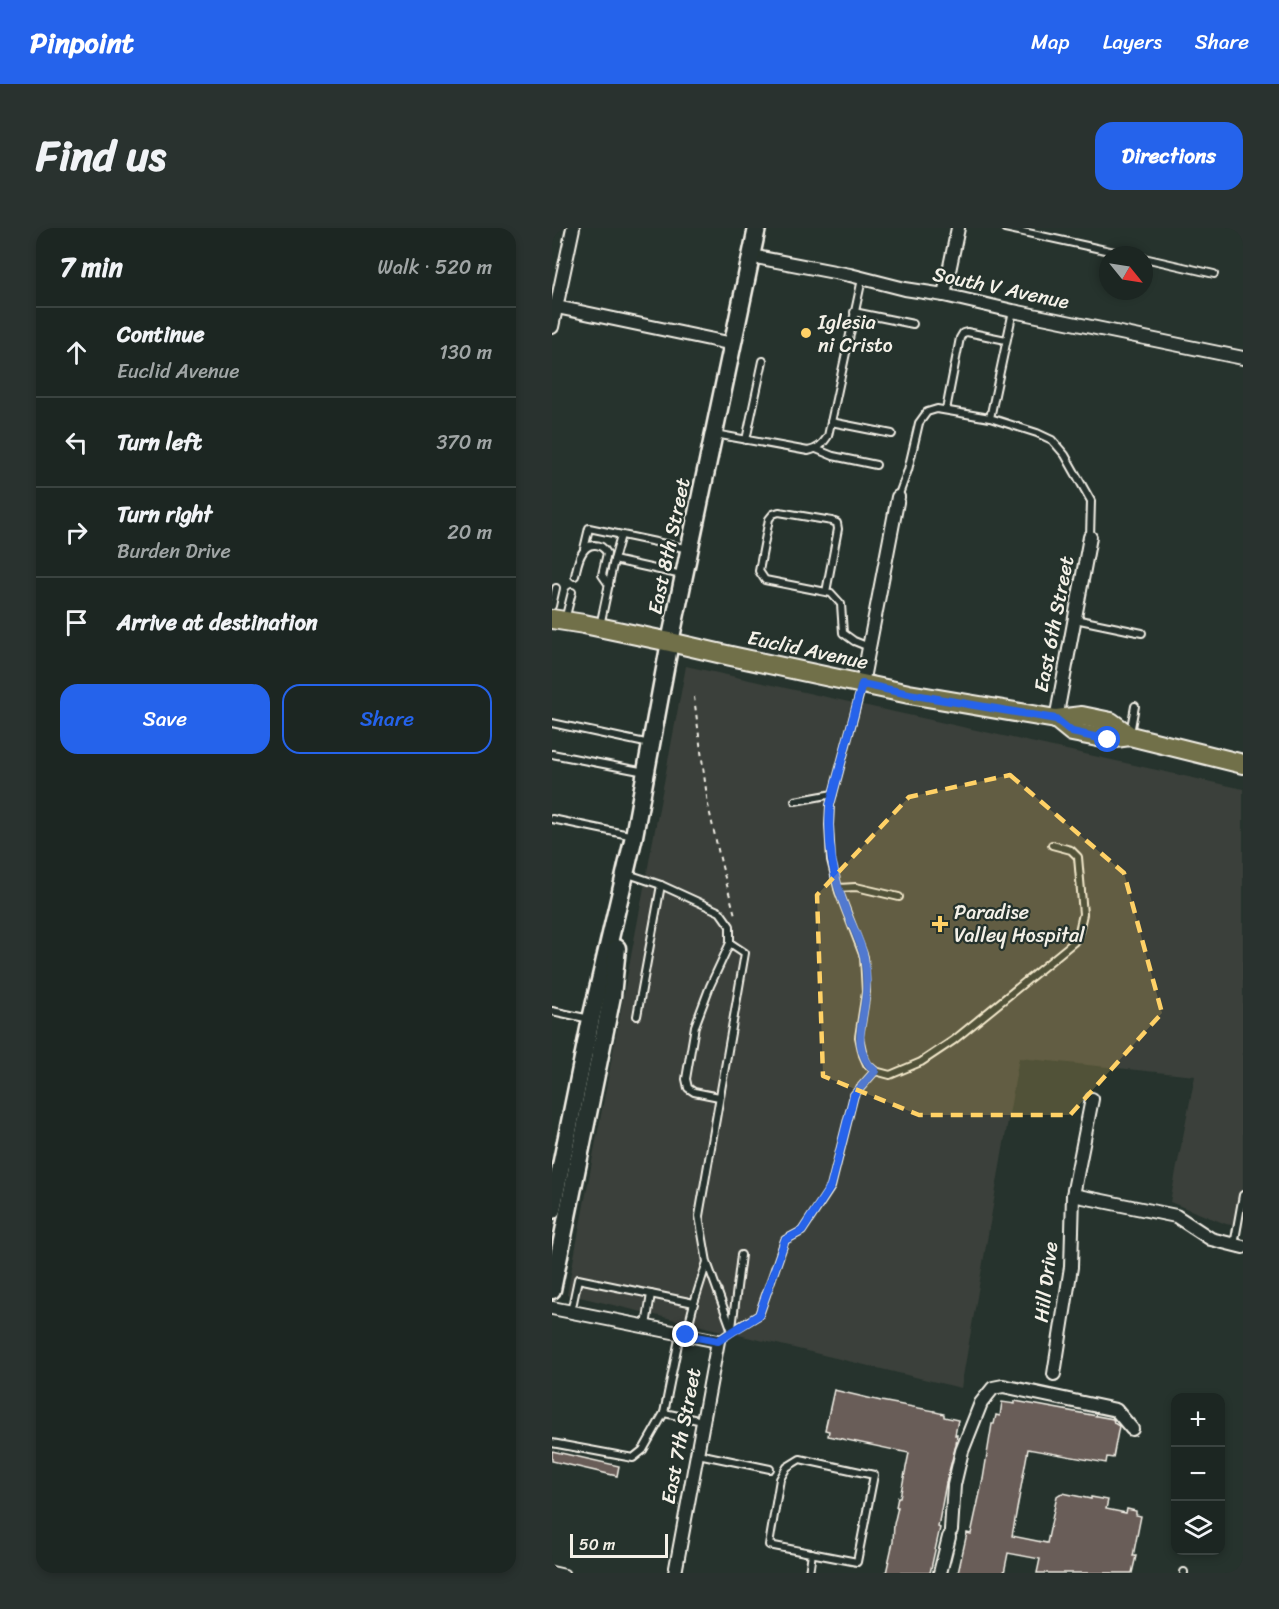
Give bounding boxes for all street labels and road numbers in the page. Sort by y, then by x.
street label: South V Avenue [929,256,1073,320]
street label: East 8th Street [637,474,701,618]
street label: East 6th Street [1024,553,1084,695]
street label: Euclid Avenue [744,620,872,680]
street label: Hill Drive [1024,1239,1068,1324]
street label: East 7th Street [651,1365,711,1507]

